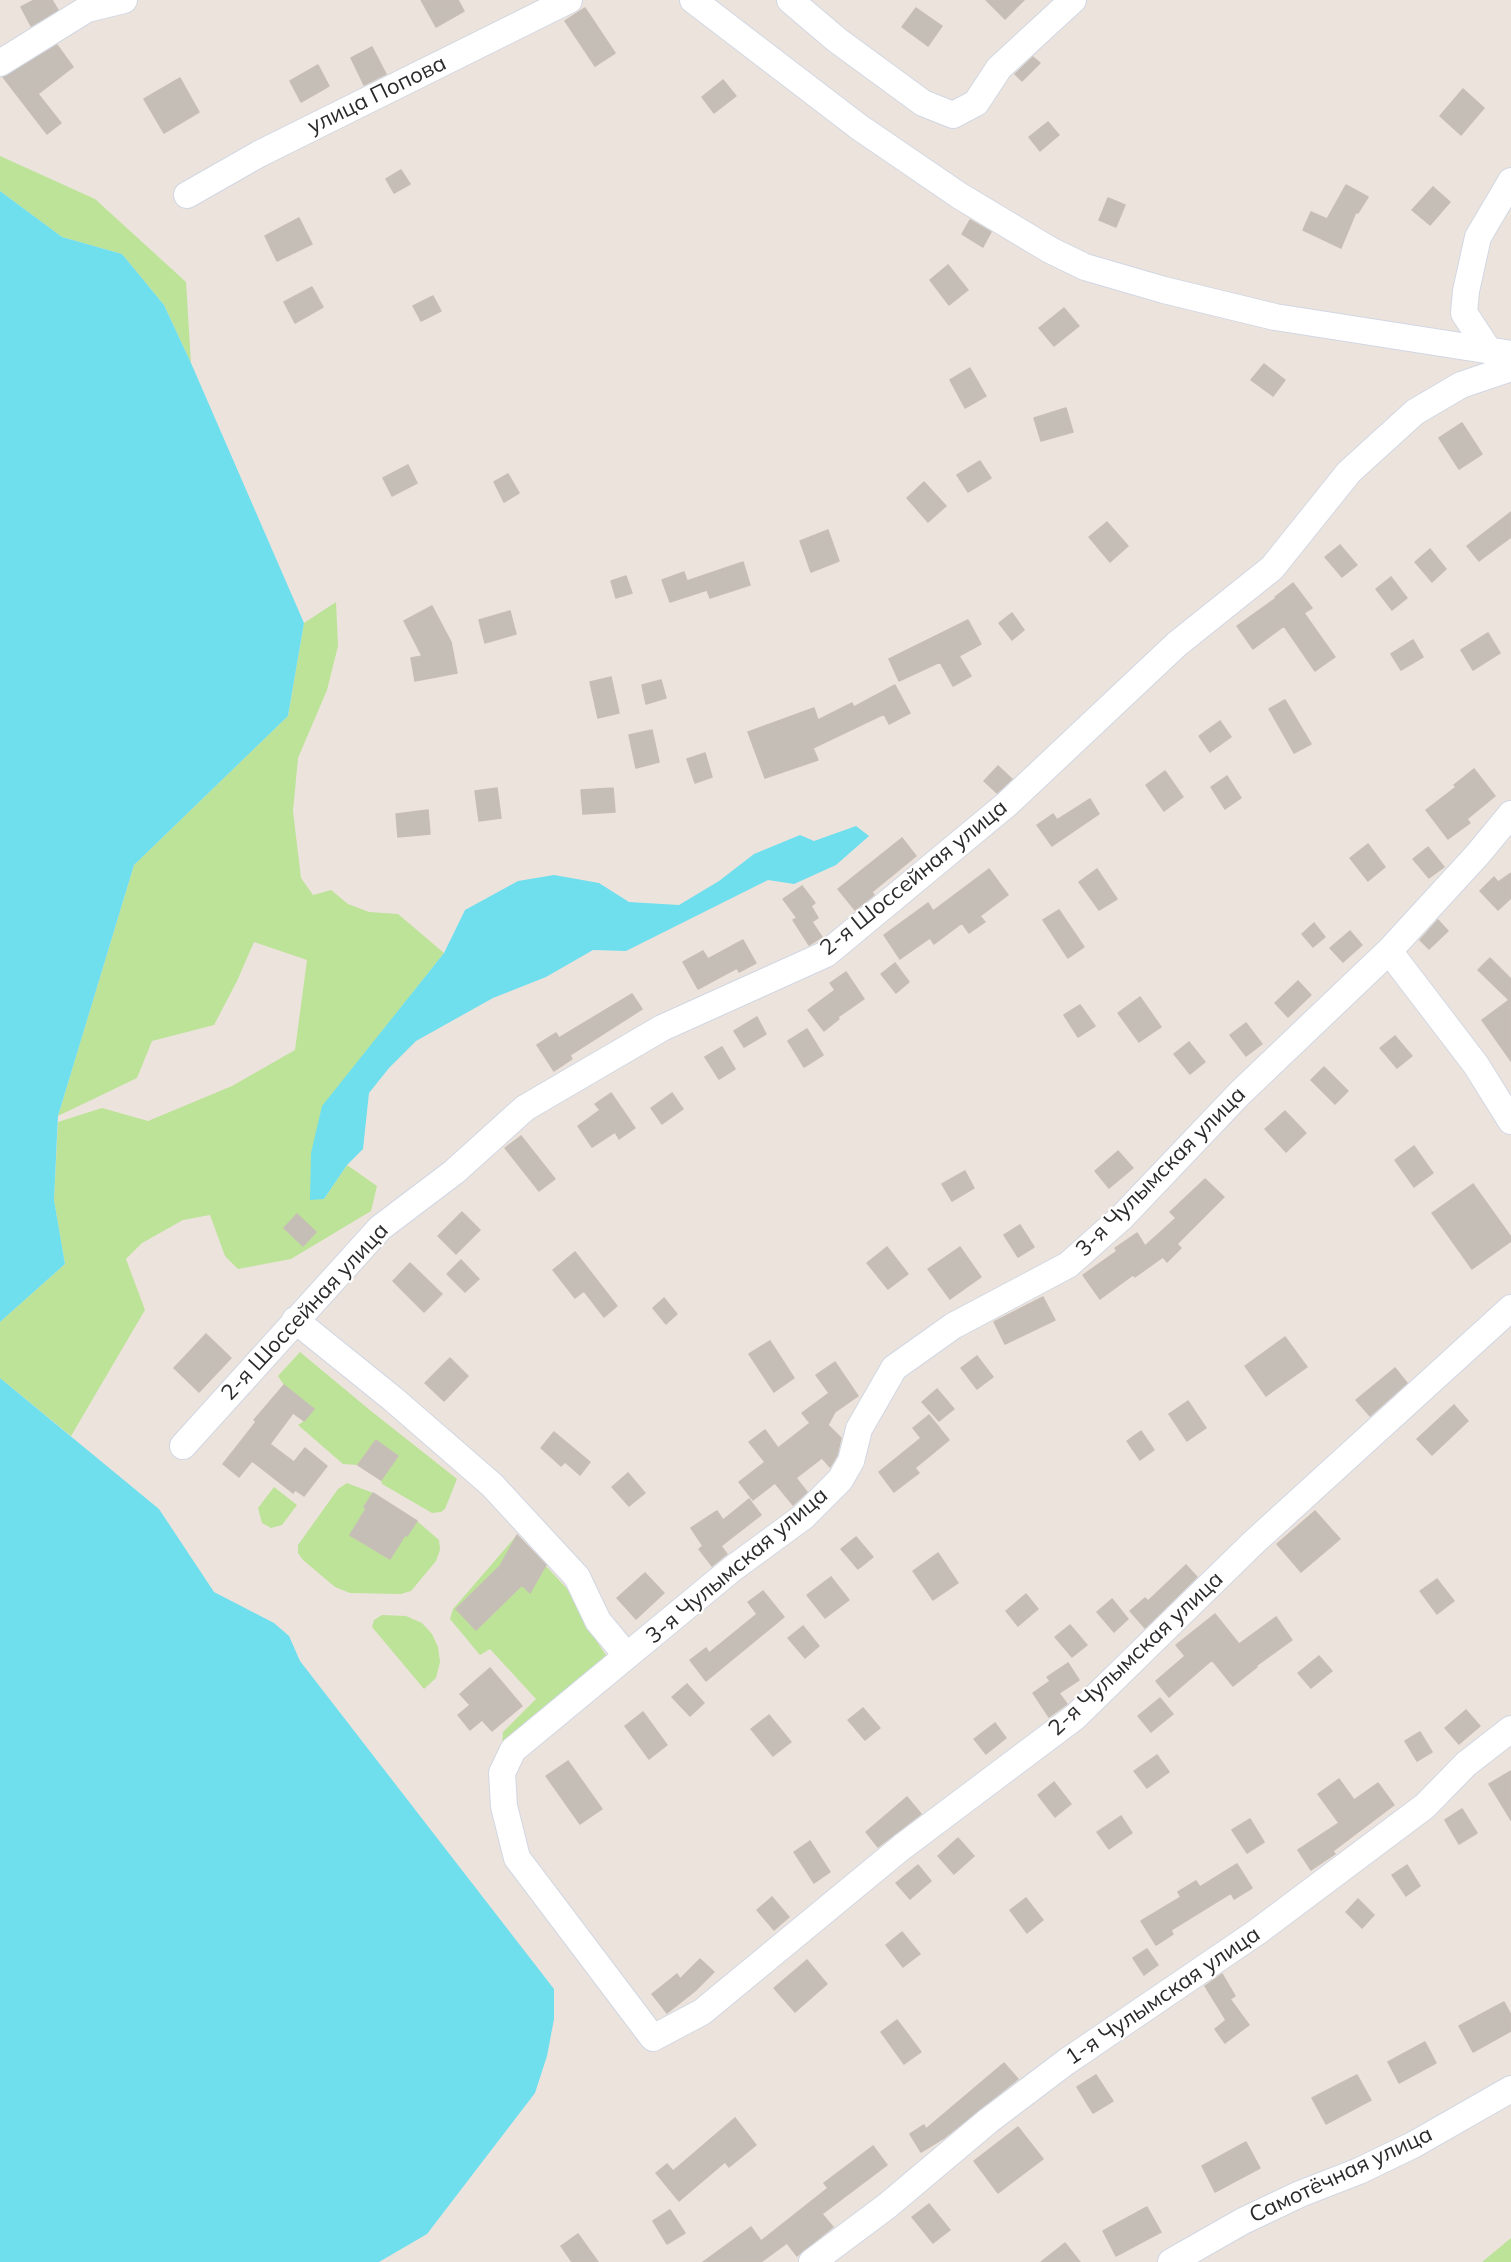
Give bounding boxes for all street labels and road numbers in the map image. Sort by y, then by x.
street label: улица Попова [303,50,451,140]
street label: 2-я Шоссейная улица [815,794,1013,962]
street label: 3-я Чулымская улица [1071,1082,1251,1262]
street label: 2-я Шоссейная улица [216,1218,394,1406]
street label: 3-я Чулымская улица [641,1482,833,1650]
street label: 2-я Чулымская улица [1043,1566,1229,1742]
street label: 1-я Чулымская улица [1061,1921,1265,2071]
street label: Самотёчная улица [1245,2121,1437,2229]

